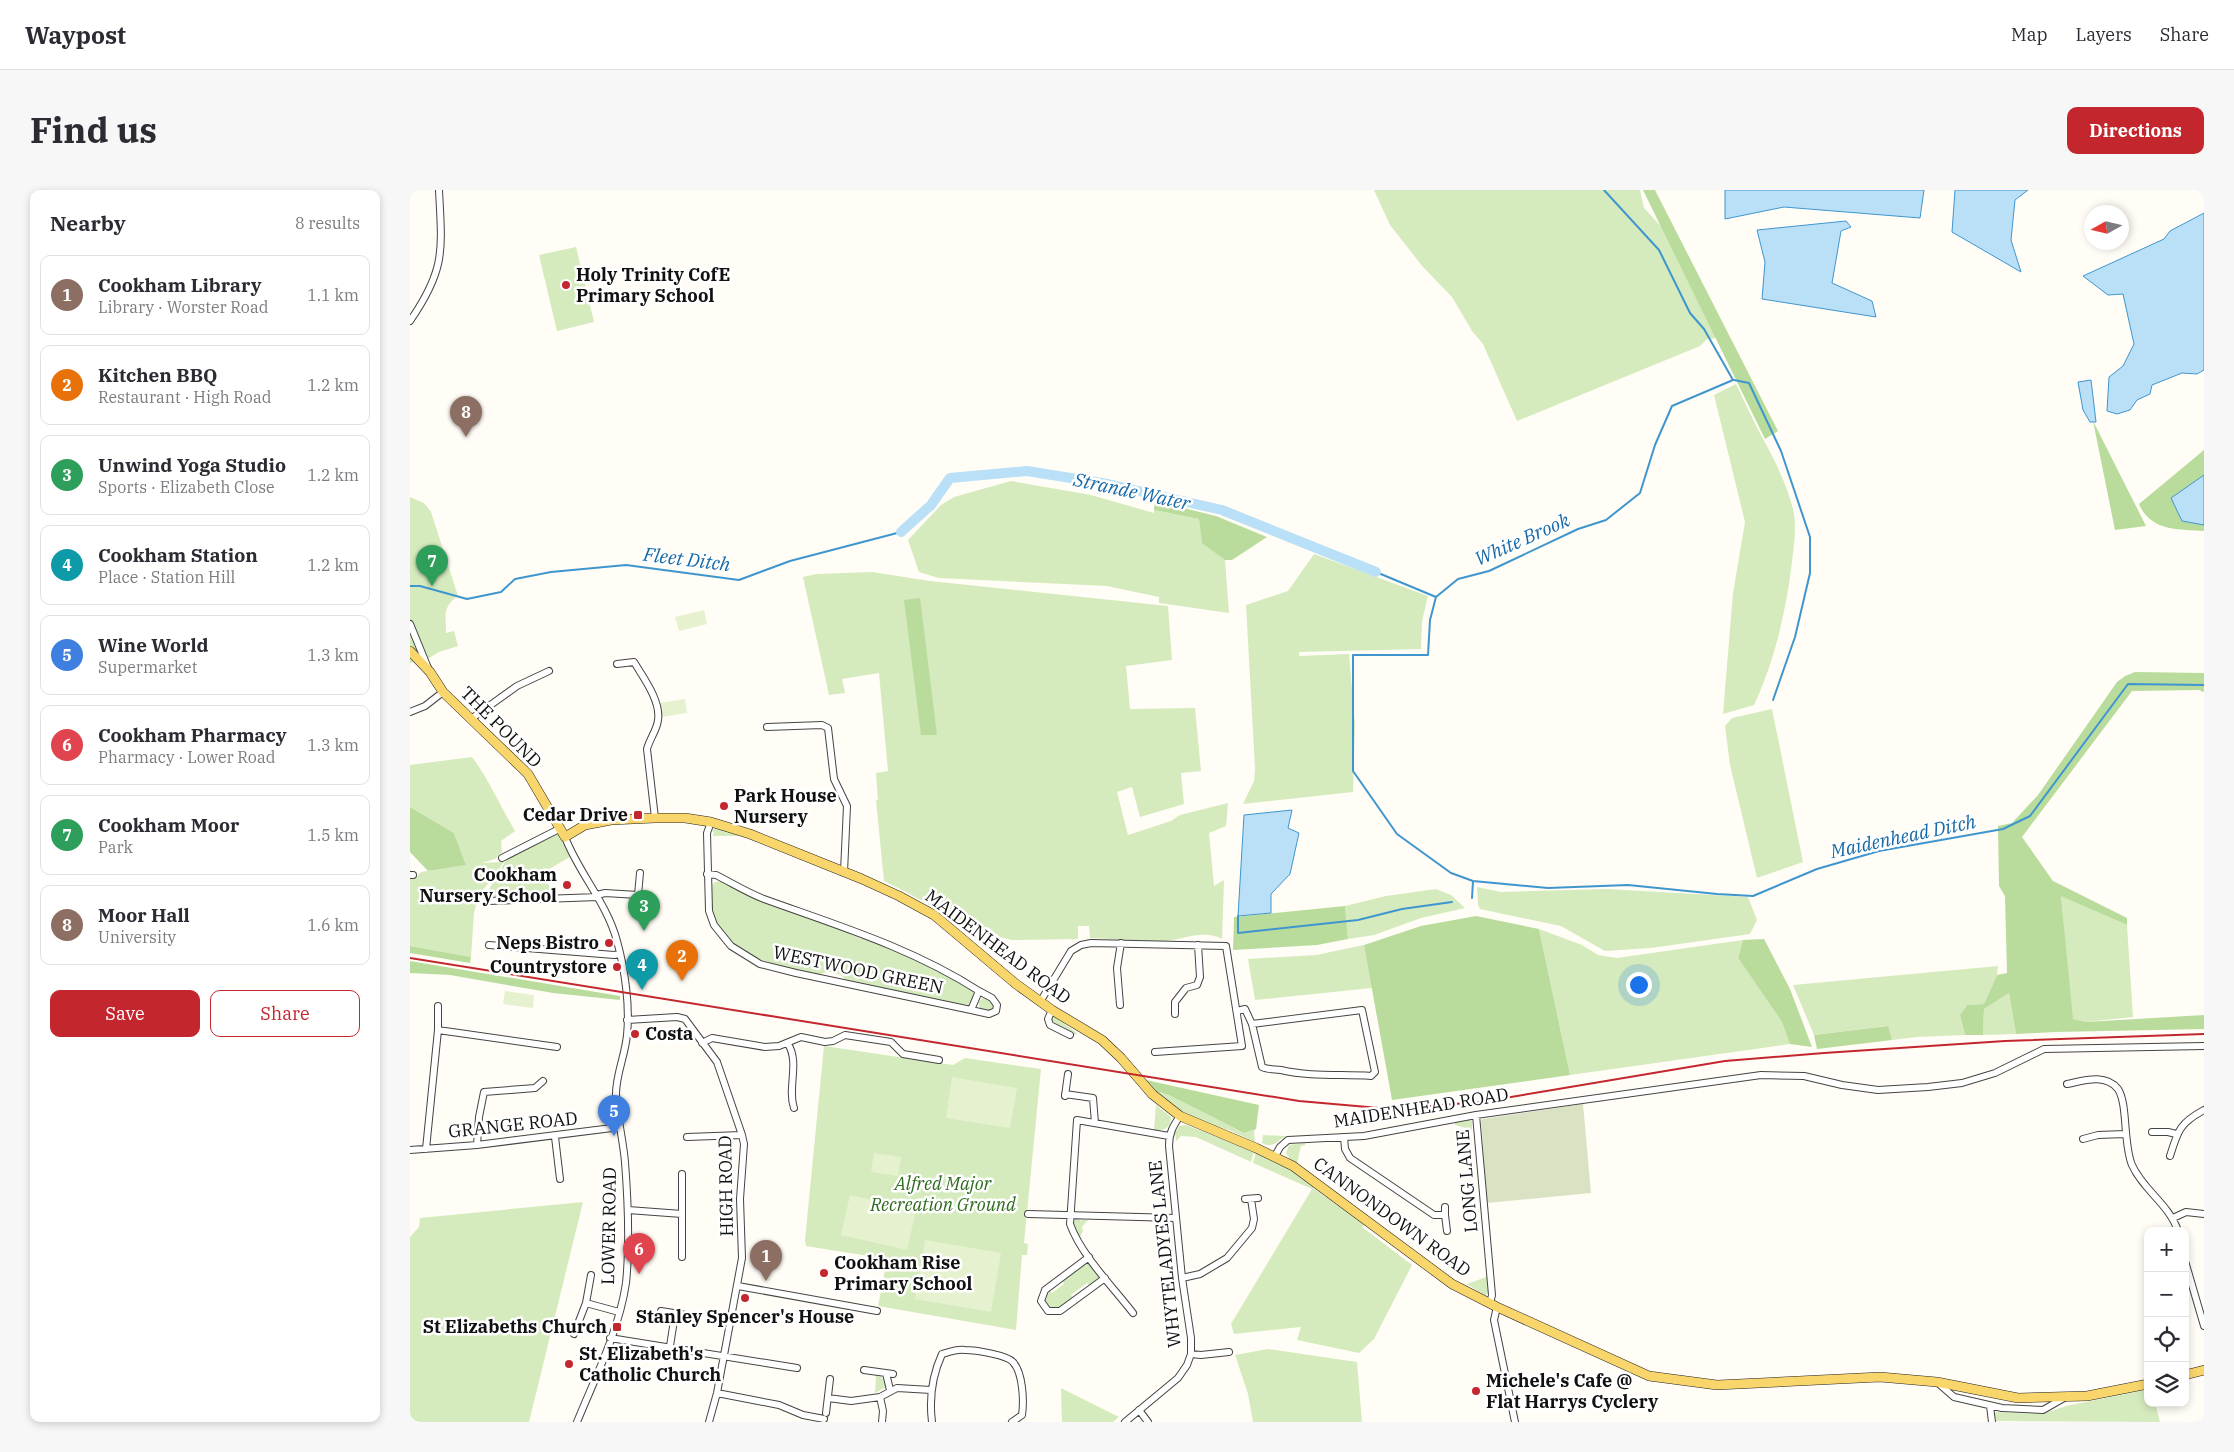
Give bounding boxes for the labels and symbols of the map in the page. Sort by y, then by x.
north arrow [2084,205,2129,250]
place label: Holy Trinity CofE Primary School [576,263,730,307]
marker: Holy Trinity CofE Primary School [560,279,572,291]
pin: 8 [450,396,482,437]
water label: Strande Water [1070,467,1193,515]
water label: White Brook [1471,507,1574,571]
water label: Fleet Ditch [641,542,732,576]
pin: 7 [416,545,448,586]
street label: THE POUND [456,681,547,772]
place label: Park House Nursery [734,784,837,828]
marker: Park House Nursery [718,800,730,812]
place label: Cedar Drive [523,803,628,826]
marker: Cedar Drive [632,809,644,821]
water label: Maidenhead Ditch [1827,809,1978,863]
place label: Cookham Nursery School [419,863,558,907]
marker: Cookham Nursery School [561,879,573,891]
street label: MAIDENHEAD ROAD [921,884,1076,1009]
pin: 3 [628,890,660,931]
place label: Neps Bistro [496,931,599,954]
marker: Neps Bistro [603,937,615,949]
pin: 2 [666,940,698,981]
street label: WESTWOOD GREEN [771,940,945,999]
pin: 4 [626,949,658,990]
place label: Countrystore [490,955,607,978]
marker: Countrystore [611,961,623,973]
your location [1626,972,1652,998]
place label: Costa [645,1022,693,1045]
marker: Costa [629,1028,641,1040]
street label: MAIDENHEAD ROAD [1332,1082,1510,1133]
pin: 5 [598,1095,630,1136]
street label: GRANGE ROAD [447,1106,579,1143]
street label: LONG LANE [1451,1129,1482,1233]
street label: HIGH ROAD [713,1135,738,1237]
street label: CANNONDOWN ROAD [1309,1152,1476,1281]
street label: WHYTELADYES LANE [1143,1159,1186,1349]
street label: LOWER ROAD [596,1167,621,1285]
park label: Alfred Major Recreation Ground [869,1172,1016,1216]
pin: 6 [623,1233,655,1274]
pin: 1 [750,1240,782,1281]
place label: Cookham Rise Primary School [834,1251,972,1295]
marker: Cookham Rise Primary School [818,1267,830,1279]
marker: Stanley Spencer's House [739,1292,751,1304]
place label: Stanley Spencer's House [636,1305,854,1328]
place label: St Elizabeths Church [423,1315,607,1338]
marker: St Elizabeths Church [611,1321,623,1333]
place label: St. Elizabeth's Catholic Church [579,1342,722,1386]
marker: St. Elizabeth's Catholic Church [563,1358,575,1370]
place label: Michele's Cafe @ Flat Harrys Cyclery [1486,1369,1659,1413]
marker: Michele's Cafe @ Flat Harrys Cyclery [1470,1385,1482,1397]

